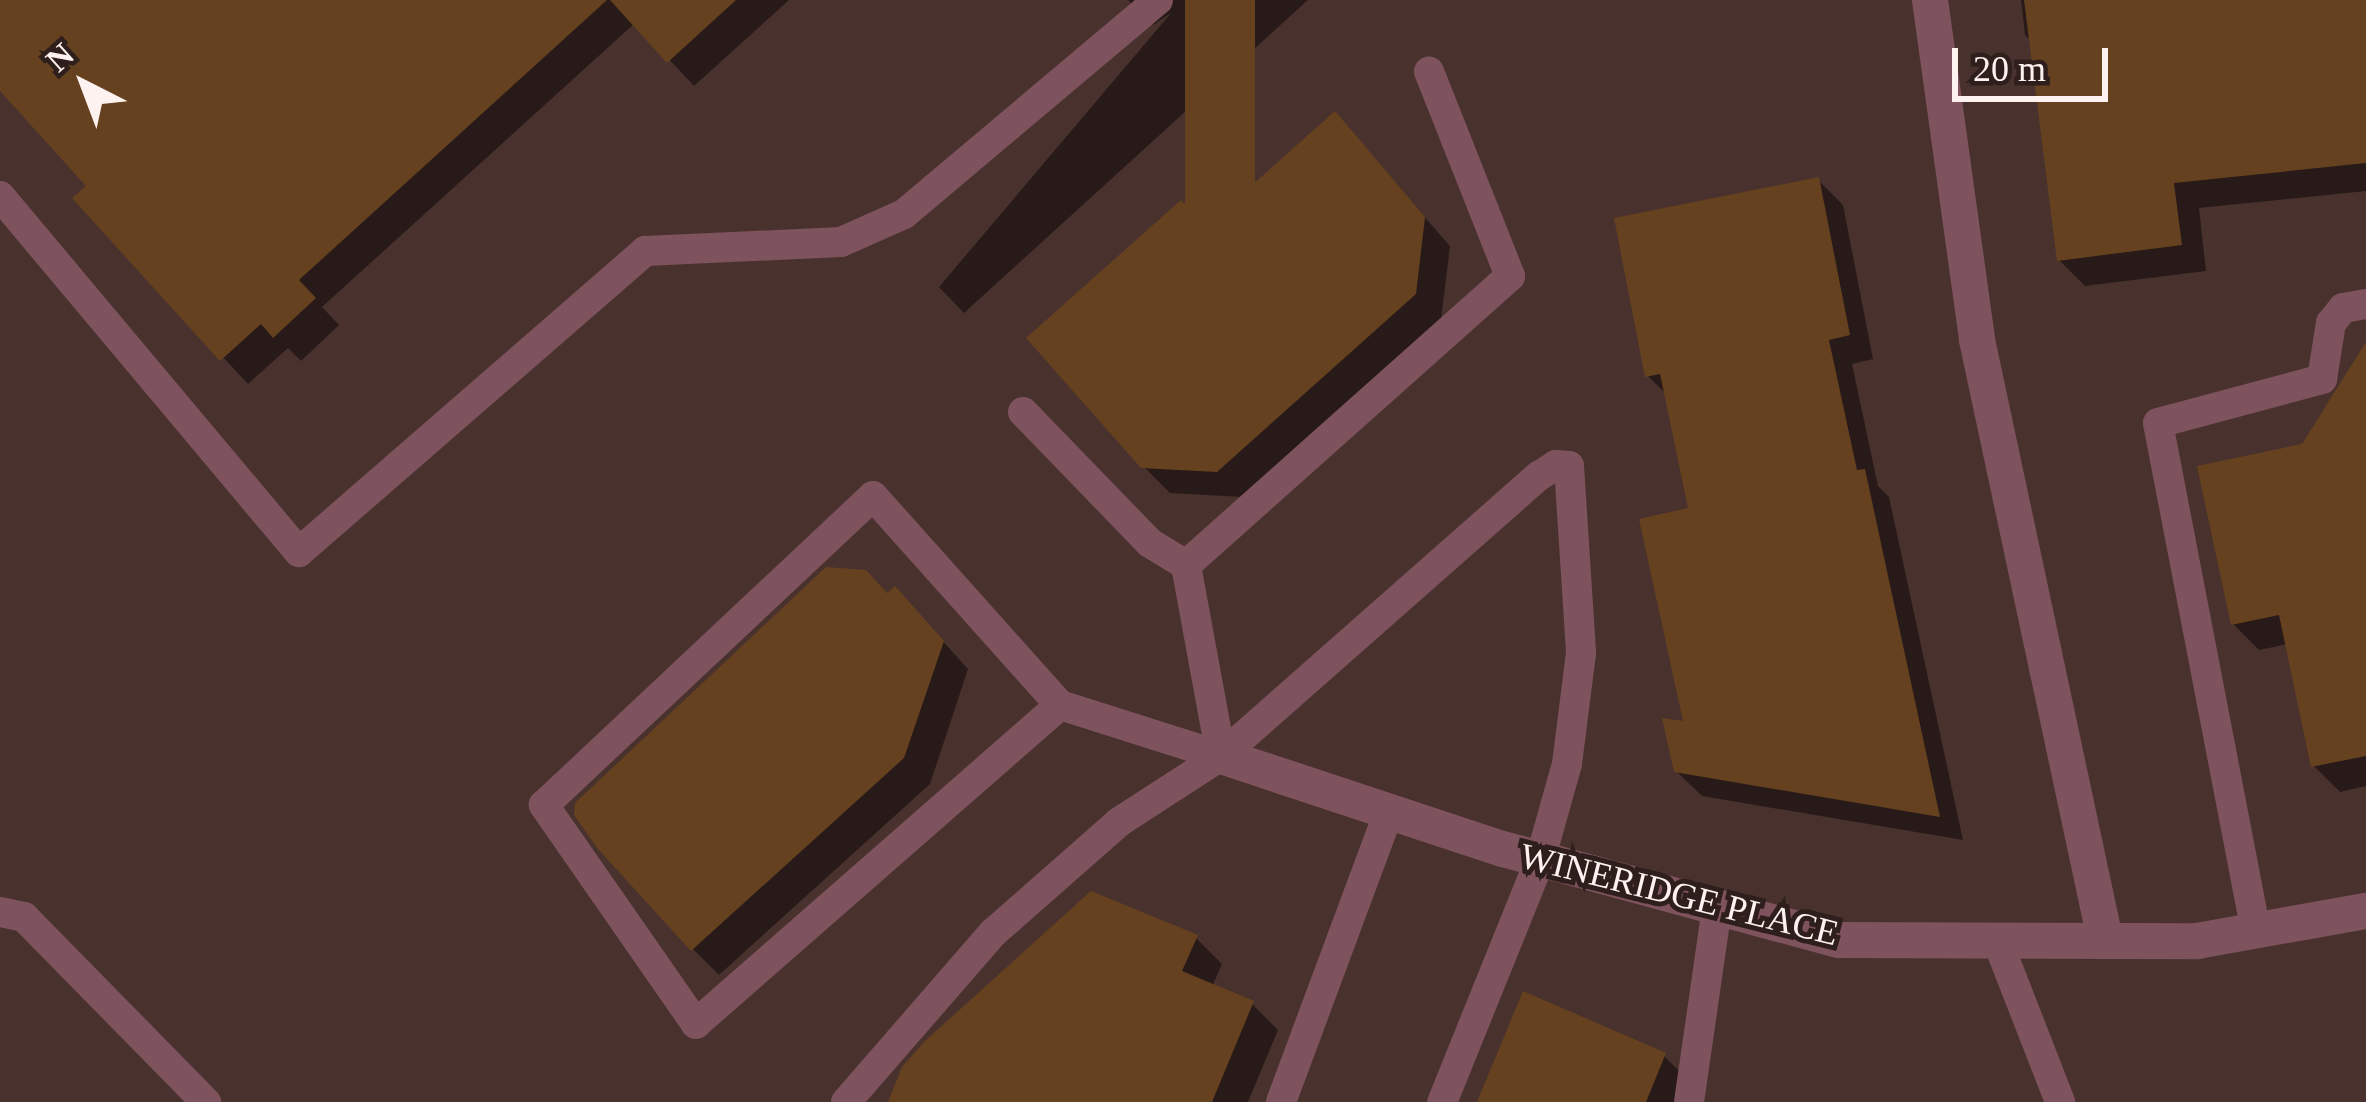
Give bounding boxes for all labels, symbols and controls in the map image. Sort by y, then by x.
north arrow [24,24,144,144]
scale bar [1958,24,2114,98]
text: N [39,36,81,79]
text: 20 m [1973,49,2046,89]
street label: WINERIDGE PLACE [1515,834,1843,956]

